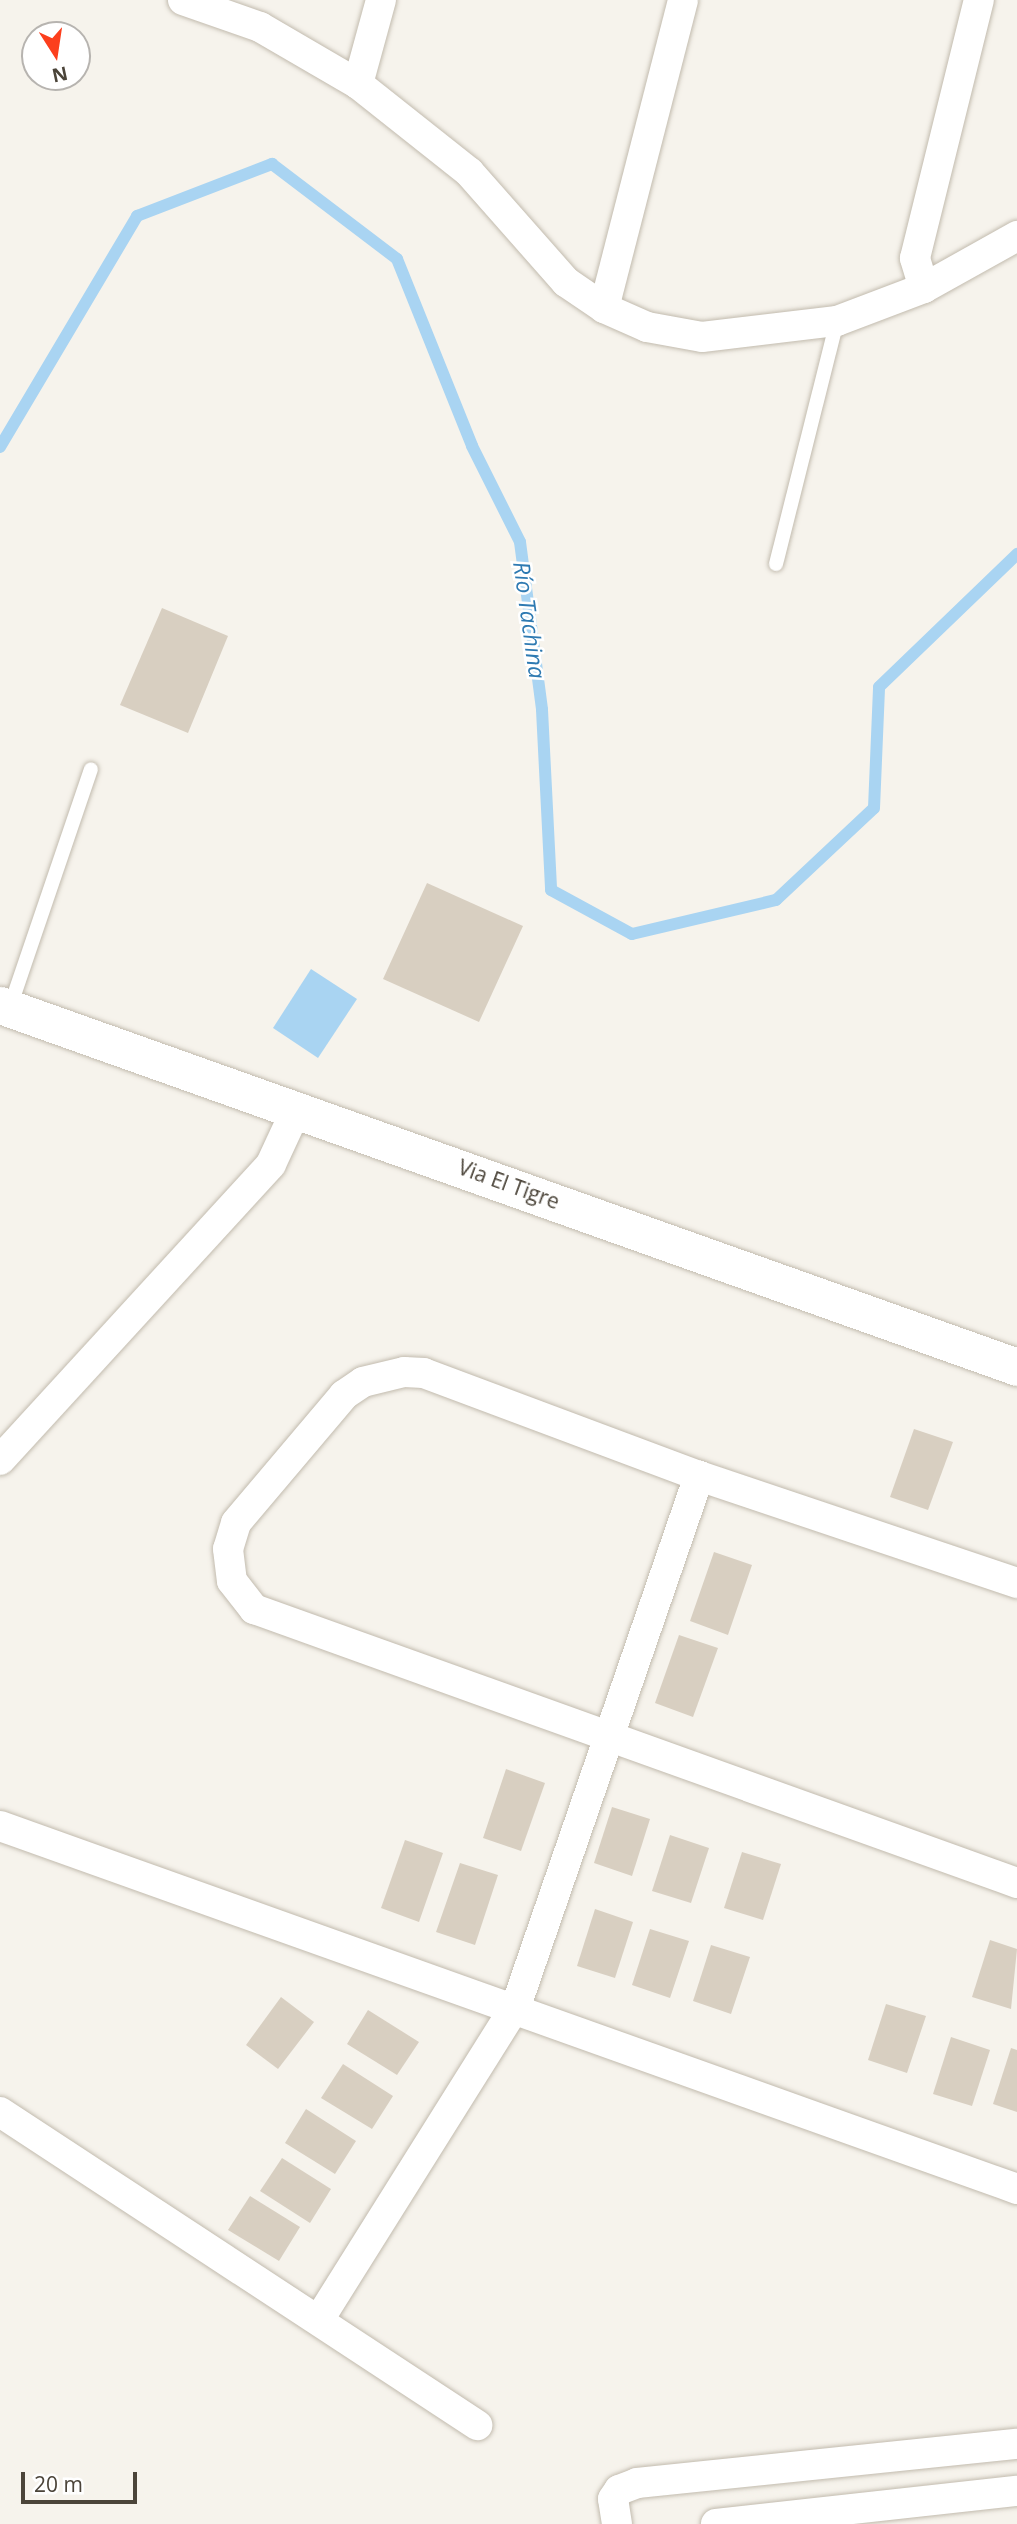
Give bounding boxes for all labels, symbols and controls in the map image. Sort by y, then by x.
north arrow [21,21,91,91]
text: N [50,60,70,89]
water label: Río Tachina [508,560,552,680]
street label: Via El Tigre [455,1154,563,1214]
scale bar [24,2458,140,2502]
text: 20 m [34,2470,83,2498]

